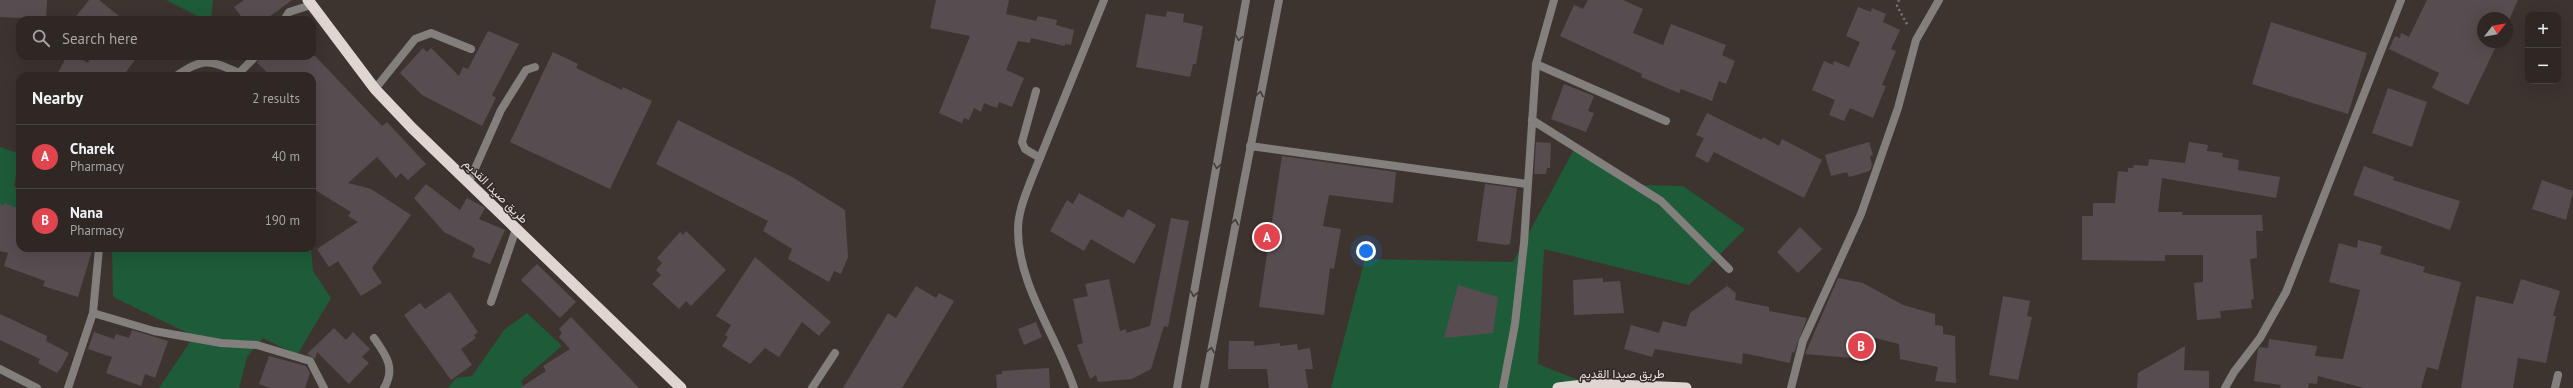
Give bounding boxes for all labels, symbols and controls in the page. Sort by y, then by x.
north arrow [2477,12,2513,48]
map controls [2525,12,2561,84]
button: + [2525,12,2561,48]
search box [16,16,316,60]
icon: search [30,27,52,49]
text: Search here [62,29,138,48]
one-way arrow [1236,35,1244,41]
button: − [2525,48,2561,84]
text: Nearby [32,87,83,109]
text: 2 results [252,90,300,107]
one-way arrow [1255,91,1264,98]
text: Charek [70,139,114,158]
text: A [41,148,49,165]
text: 40 m [272,148,300,165]
street label: طريق صيدا القديم [460,156,532,227]
text: Pharmacy [70,158,124,175]
one-way arrow [1213,163,1221,169]
text: Nana [70,203,103,222]
text: B [41,212,49,229]
text: 190 m [265,212,300,229]
one-way arrow [1231,219,1239,225]
text: Pharmacy [70,222,124,239]
pin: A [1254,222,1280,252]
your location [1356,241,1376,261]
one-way arrow [1190,291,1198,297]
pin: B [1848,331,1874,361]
one-way arrow [1206,347,1215,353]
street label: طريق صيدا القديم [1579,366,1665,382]

